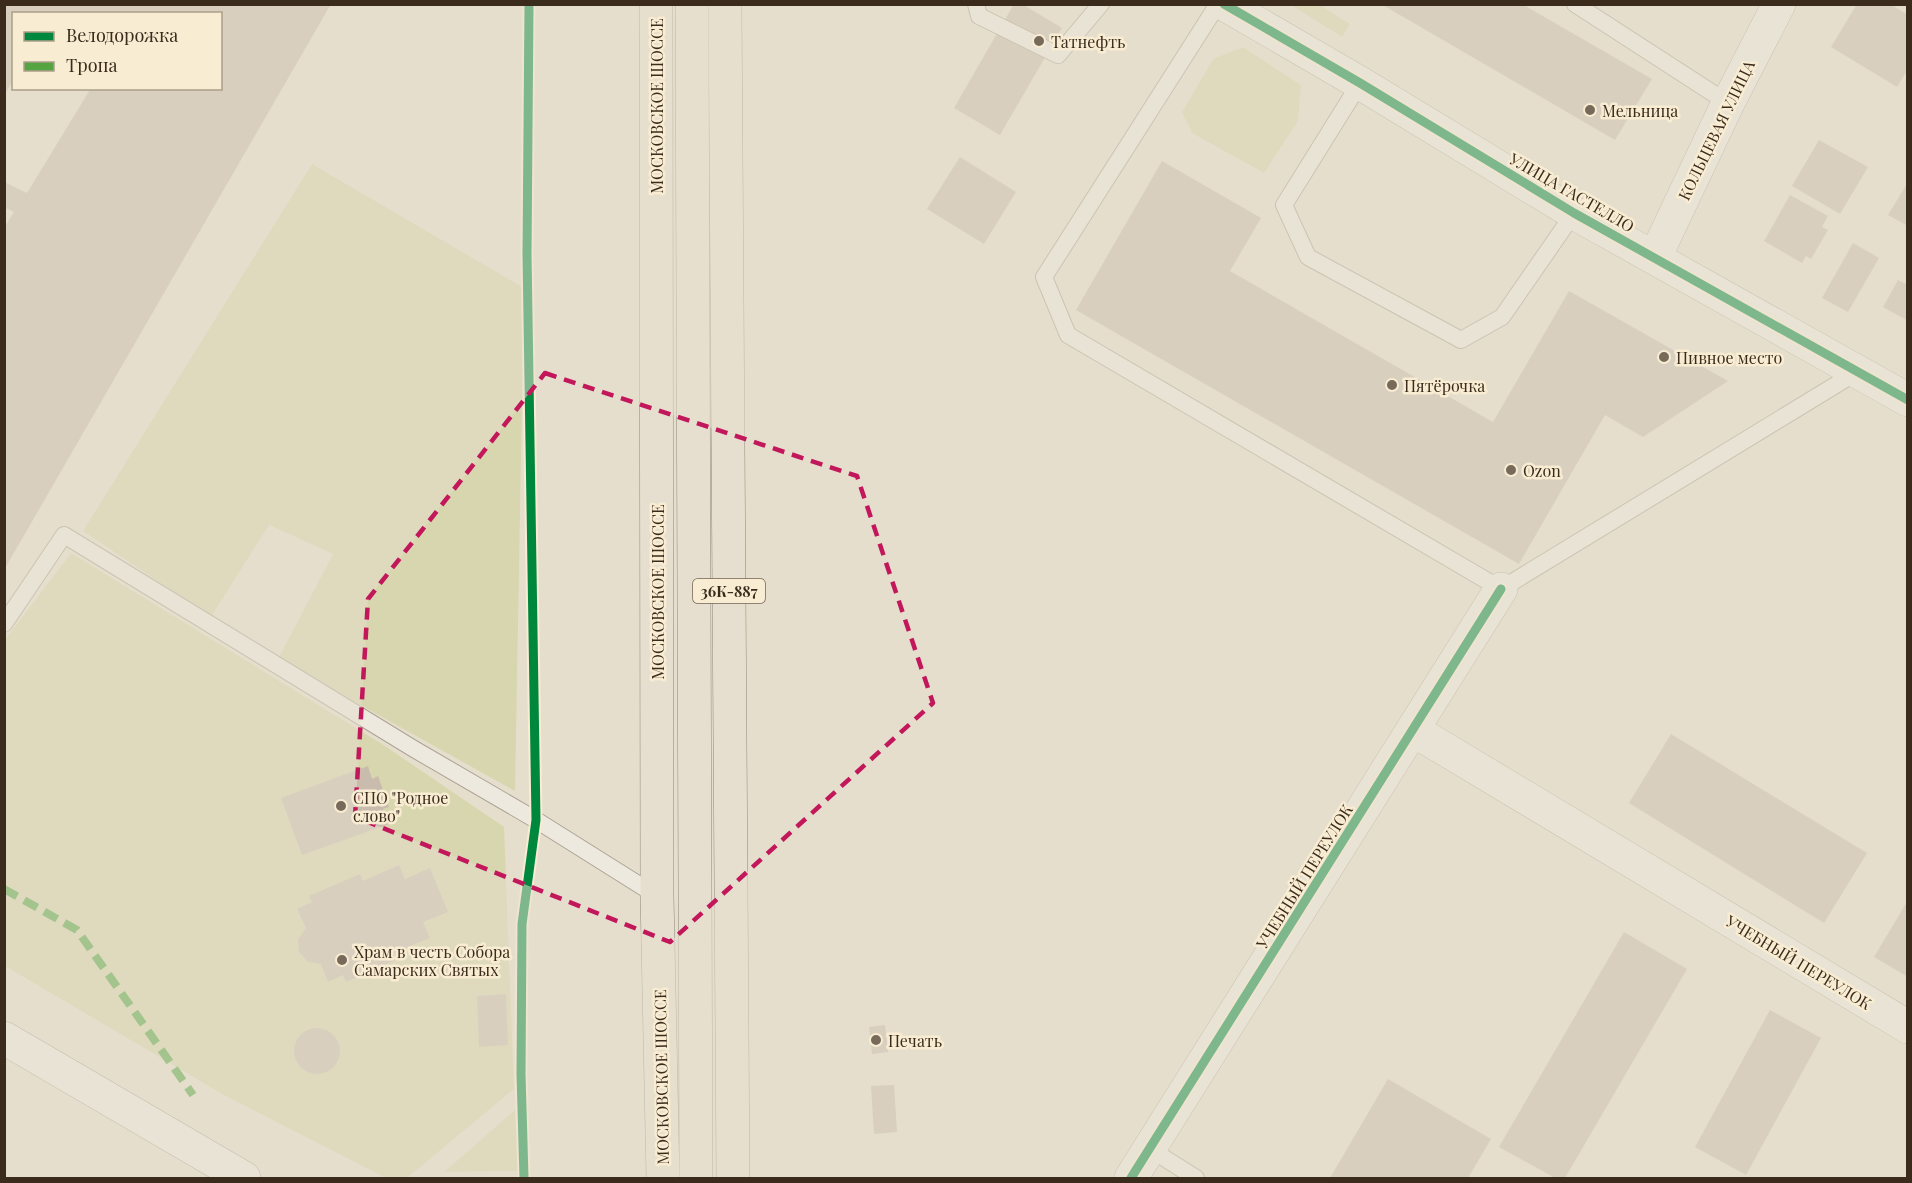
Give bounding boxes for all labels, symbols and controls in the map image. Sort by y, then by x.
legend [12,12,222,90]
street label: МОСКОВСКОЕ ШОССЕ [646,18,667,194]
text: Велодорожка [66,23,178,47]
place label: Татнефть [1051,31,1125,52]
marker: Татнефть [1032,34,1046,48]
text: Тропа [66,53,117,77]
street label: КОЛЬЦЕВАЯ УЛИЦА [1673,56,1759,204]
place label: Мельница [1602,100,1678,121]
marker: Мельница [1583,103,1597,117]
street label: УЛИЦА ГАСТЕЛЛО [1505,147,1638,236]
place label: Пивное место [1676,347,1783,368]
marker: Пивное место [1657,350,1671,364]
place label: Пятёрочка [1404,375,1485,396]
marker: Пятёрочка [1385,378,1399,392]
place label: Ozon [1523,460,1561,481]
marker: Ozon [1504,463,1518,477]
street label: МОСКОВСКОЕ ШОССЕ [647,504,668,680]
road number: 36К-887 [693,579,765,603]
place label: СПО "Родное слово" [353,787,448,826]
marker: СПО "Родное слово" [334,799,348,813]
street label: УЧЕБНЫЙ ПЕРЕУЛОК [1250,800,1357,953]
street label: УЧЕБНЫЙ ПЕРЕУЛОК [1721,910,1876,1014]
place label: Храм в честь Собора Самарских Святых [354,941,510,980]
marker: Храм в честь Собора Самарских Святых [335,953,349,967]
street label: МОСКОВСКОЕ ШОССЕ [649,989,673,1165]
place label: Печать [888,1030,942,1051]
marker: Печать [869,1033,883,1047]

